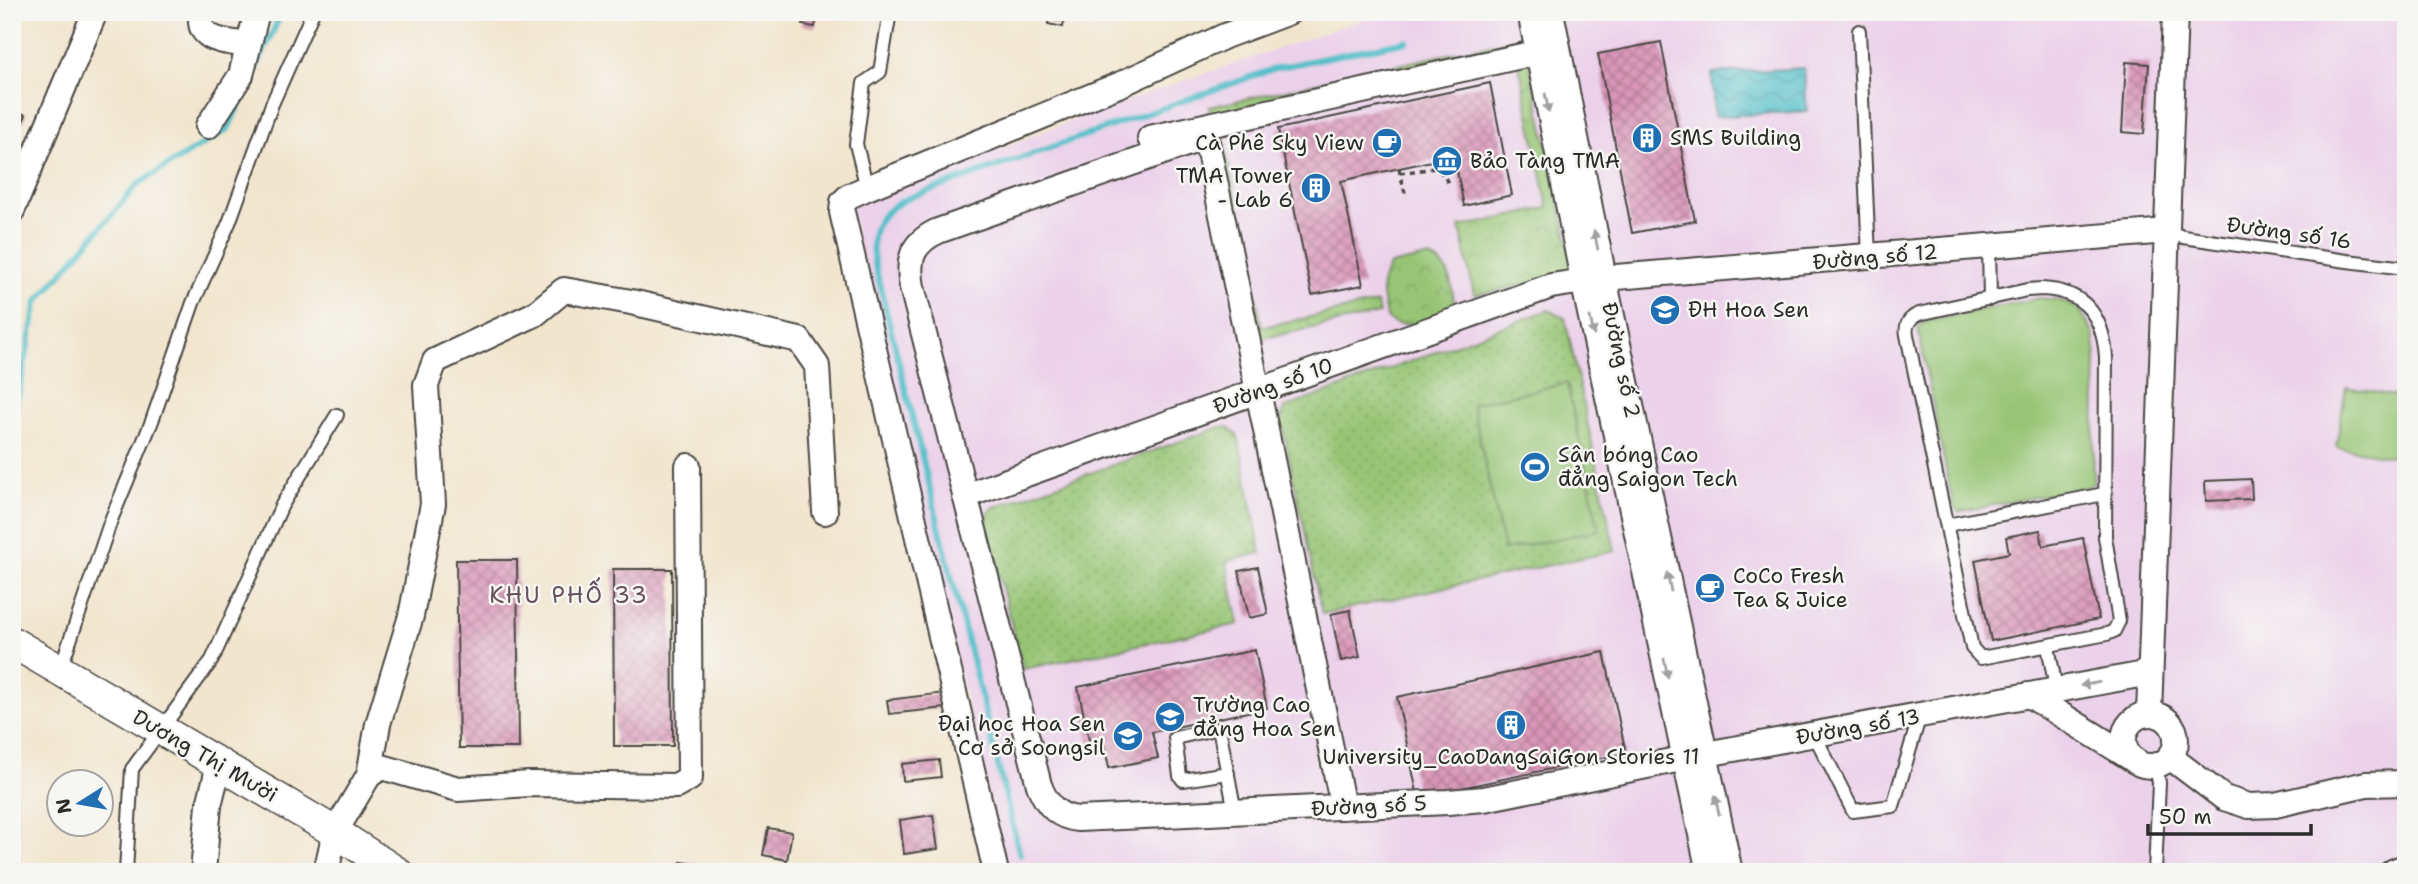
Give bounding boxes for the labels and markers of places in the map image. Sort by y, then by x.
building icon: SMS Building [1630,121,1664,155]
place label: SMS Building [1670,124,1801,152]
cafe icon: Cà Phê Sky View [1370,126,1404,160]
place label: Cà Phê Sky View [1195,129,1364,157]
museum icon: Bảo Tàng TMA [1430,144,1464,178]
place label: Bảo Tàng TMA [1470,147,1620,175]
place label: TMA Tower - Lab 6 [1176,162,1293,214]
building icon: TMA Tower - Lab 6 [1299,171,1333,205]
school or university icon: ĐH Hoa Sen [1648,293,1682,327]
place label: ĐH Hoa Sen [1688,296,1809,324]
place label: Sân bóng Cao đẳng Saigon Tech [1558,441,1738,493]
sports icon: Sân bóng Cao đẳng Saigon Tech [1518,450,1552,484]
place label: CoCo Fresh Tea & Juice [1733,562,1848,614]
cafe icon: CoCo Fresh Tea & Juice [1693,571,1727,605]
place label: Trường Cao đẳng Hoa Sen [1193,691,1336,743]
school or university icon: Trường Cao đẳng Hoa Sen [1153,700,1187,734]
building icon: University_CaoDangSaiGon Stories 11 [1494,708,1528,742]
place label: Đại học Hoa Sen Cơ sở Soongsil [938,710,1106,762]
school or university icon: Đại học Hoa Sen Cơ sở Soongsil [1111,719,1145,753]
place label: University_CaoDangSaiGon Stories 11 [1323,743,1699,771]

